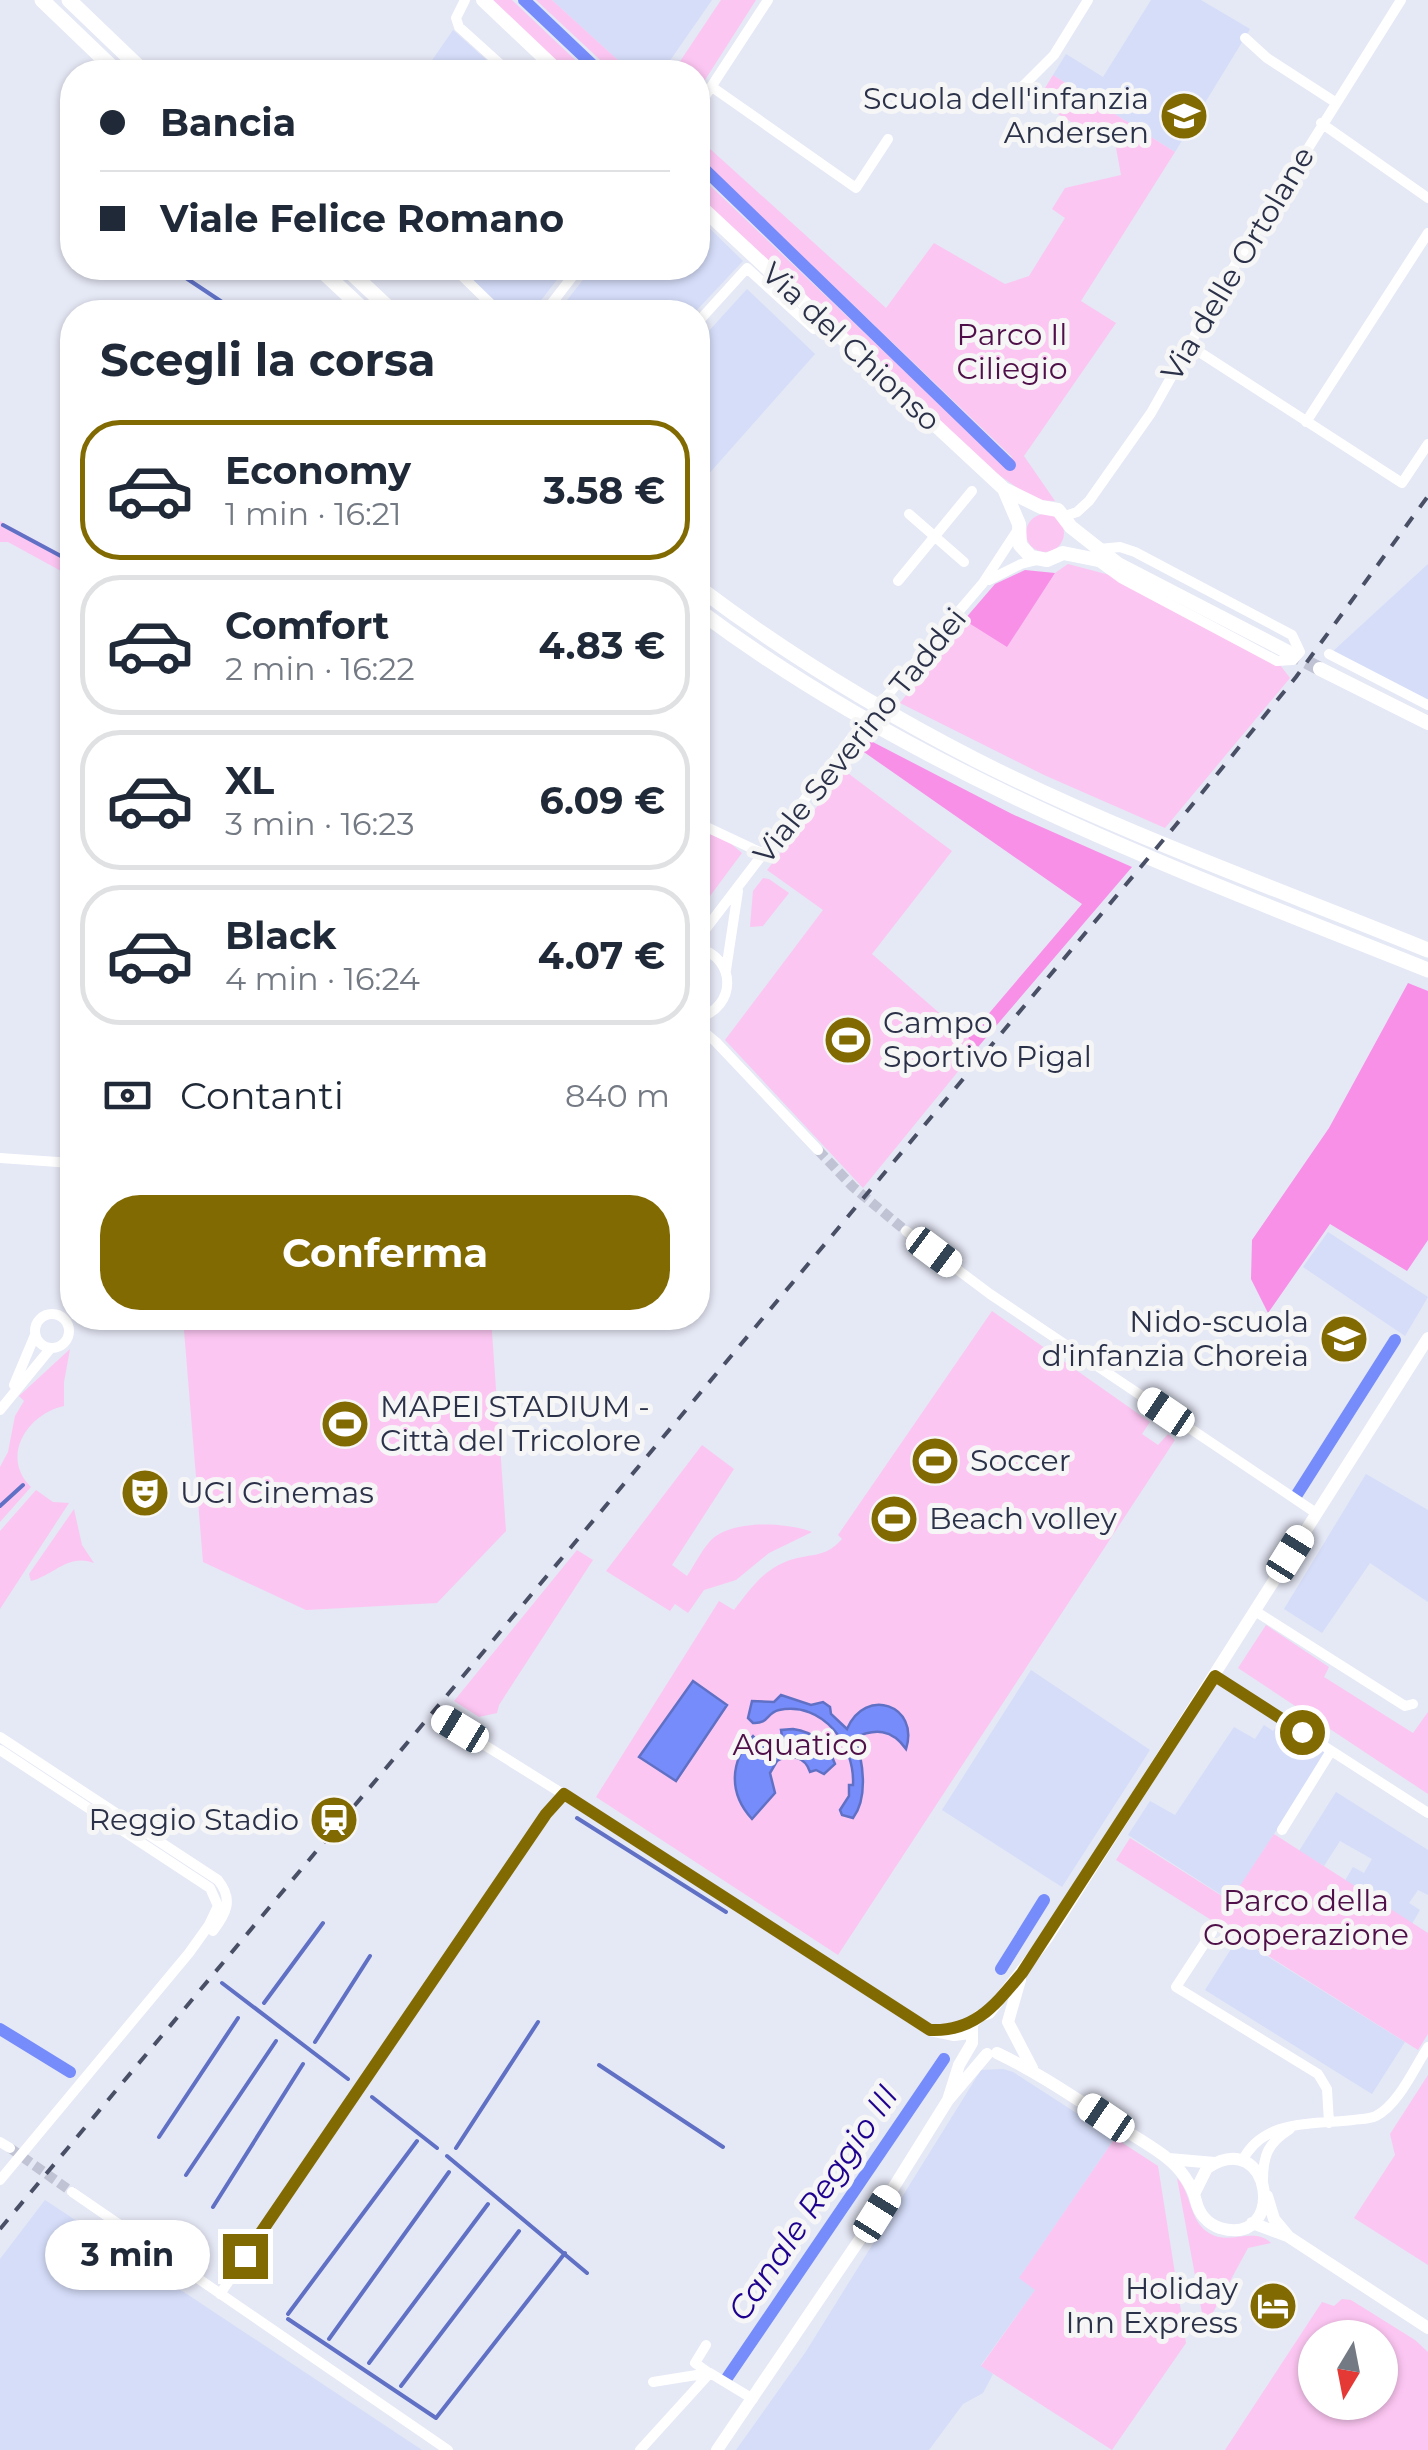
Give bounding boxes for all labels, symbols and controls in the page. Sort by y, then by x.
place label: Scuola dell'infanzia Andersen [863,80,1149,151]
school or university icon: Scuola dell'infanzia Andersen [1158,90,1210,142]
text: Bancia [160,99,296,146]
street label: Via delle Ortolane [1153,140,1322,388]
text: Viale Felice Romano [160,195,564,242]
street label: Via del Chionso [754,254,948,439]
park label: Parco Il Ciliegio [956,316,1068,387]
text: Scegli la corsa [100,332,436,387]
icon: car [105,445,195,535]
text: Economy [225,447,411,494]
text: 3.58 € [543,467,665,514]
text: 1 min · 16:21 [225,494,402,533]
icon: car [105,600,195,690]
street label: Viale Severino Taddei [745,600,974,871]
text: Comfort [225,602,389,649]
text: 4.83 € [539,622,665,669]
text: 2 min · 16:22 [225,649,415,688]
icon: car [105,755,195,845]
text: XL [225,757,274,804]
text: 6.09 € [539,777,665,824]
text: 3 min · 16:23 [225,804,415,843]
icon: car [105,910,195,1000]
text: Black [225,912,336,959]
text: 4.07 € [538,932,665,979]
text: 4 min · 16:24 [225,959,420,998]
place label: Campo Sportivo Pigal [883,1004,1092,1075]
sports icon: Campo Sportivo Pigal [822,1014,874,1066]
icon: cash [100,1068,155,1123]
text: Contanti [180,1072,344,1119]
text: 840 m [565,1076,670,1115]
button: Conferma [100,1195,670,1310]
car [901,1222,967,1282]
place label: Nido-scuola d'infanzia Choreia [1042,1303,1309,1374]
school or university icon: Nido-scuola d'infanzia Choreia [1318,1313,1370,1365]
car [1133,1383,1199,1441]
place label: MAPEI STADIUM - Città del Tricolore [380,1388,650,1459]
sports icon: MAPEI STADIUM - Città del Tricolore [319,1398,371,1450]
sports icon: Soccer [909,1435,961,1487]
place label: Soccer [970,1442,1071,1479]
theatre icon: UCI Cinemas [119,1467,171,1519]
place label: UCI Cinemas [180,1474,374,1511]
sports icon: Beach volley [868,1493,920,1545]
place label: Beach volley [929,1500,1117,1537]
car [1261,1521,1319,1587]
car [427,1701,493,1757]
route start [1280,1710,1325,1755]
park label: Aquatico [732,1726,868,1763]
station icon: Reggio Stadio [308,1794,360,1846]
place label: Reggio Stadio [88,1801,299,1838]
park label: Parco della Cooperazione [1203,1882,1409,1953]
water label: Canale Reggio III [719,2077,906,2328]
car [1073,2089,1139,2147]
car [848,2181,906,2247]
callout: 3 min [45,2221,210,2291]
route end [223,2234,268,2279]
text: 3 min [81,2235,174,2274]
place label: Holiday Inn Express [1065,2270,1239,2341]
hotel icon: Holiday Inn Express [1247,2280,1299,2332]
north arrow [1298,2320,1398,2420]
map controls [1298,2320,1398,2420]

